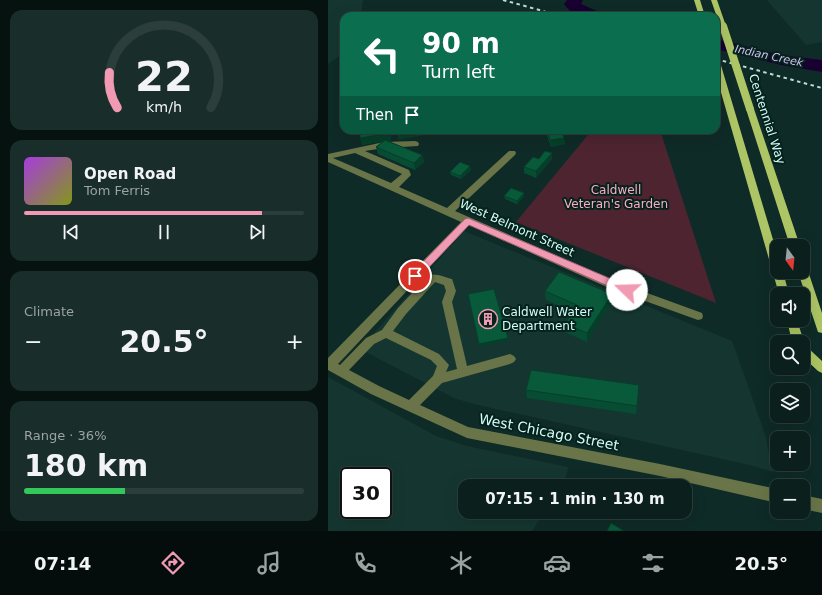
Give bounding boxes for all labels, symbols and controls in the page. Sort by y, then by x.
text: 90 m [422,27,500,60]
icon: left [356,28,408,80]
water label: Indian Creek [734,42,805,70]
text: 22 [135,52,193,101]
text: Turn left [422,61,495,82]
street label: Centennial Way [746,72,788,166]
text: km/h [146,99,182,115]
icon: arrive [401,104,423,126]
text: Then [356,106,393,124]
text: Open Road [84,165,176,183]
text: Tom Ferris [84,183,150,198]
park label: Caldwell Veteran's Garden [564,183,668,211]
street label: West Belmont Street [458,196,577,260]
icon: previous [60,221,82,243]
icon: pause [153,221,175,243]
icon: next [246,221,268,243]
north arrow [770,239,810,279]
map controls [770,239,810,519]
pin [398,259,432,293]
icon: arrive [404,265,426,287]
position arrow [606,269,648,311]
button: sound [770,287,810,327]
text: Climate [24,304,74,319]
place label: Caldwell Water Department [502,305,592,333]
building icon: Caldwell Water Department [477,308,499,330]
text: 20.5° [119,324,209,359]
text: − [24,329,42,354]
text: + [286,329,304,354]
button: search [770,335,810,375]
button: layers [770,383,810,423]
street label: West Chicago Street [478,411,621,454]
text: Range · 36% [24,428,107,443]
button: + [770,431,810,471]
text: 180 km [24,448,148,483]
speed limit sign: 30 [340,467,392,519]
button: − [770,479,810,519]
text: 07:15 · 1 min · 130 m [485,490,665,508]
icon: directions [159,549,187,577]
icon: music [255,549,283,577]
icon: phone [351,549,379,577]
icon: climate [447,549,475,577]
icon: car [543,549,571,577]
icon: filters [639,549,667,577]
text: 07:14 [34,553,91,574]
text: 20.5° [735,553,788,574]

